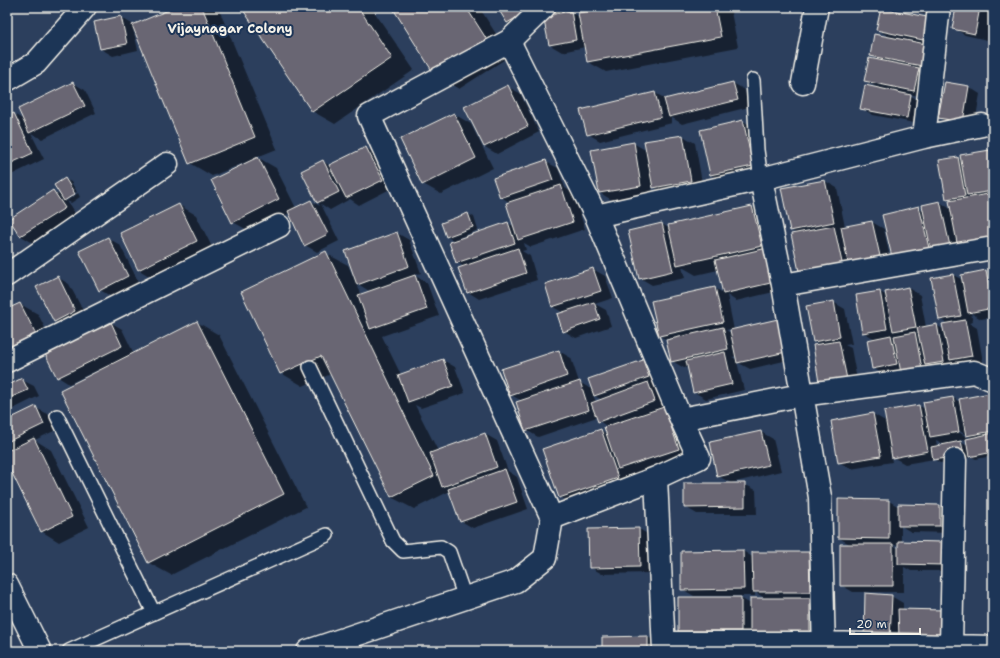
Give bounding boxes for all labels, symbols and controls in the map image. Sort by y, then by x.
district label: Vijaynagar Colony [167,20,293,37]
scale bar [850,610,920,636]
text: 20 m [856,616,887,632]

